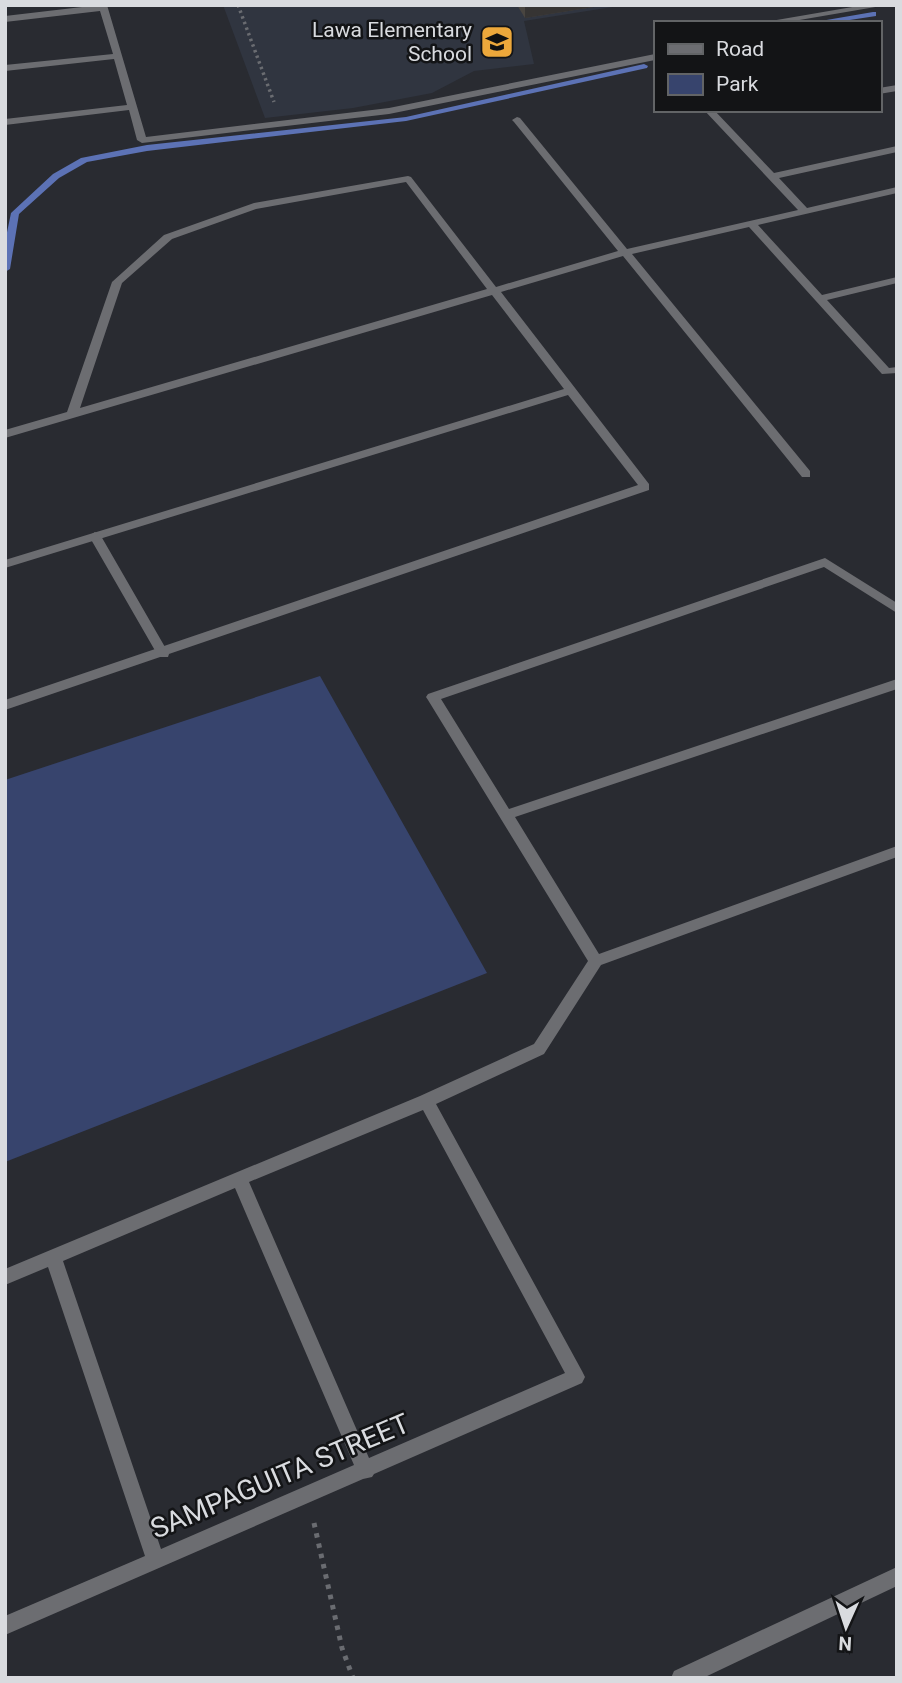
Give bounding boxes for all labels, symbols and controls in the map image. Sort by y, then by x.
place label: Lawa Elementary School [312,18,472,66]
legend [654,21,881,112]
school or university icon: Lawa Elementary School [478,23,516,61]
text: Road [716,37,764,61]
text: Park [716,72,759,96]
street label: SAMPAGUITA STREET [146,1406,415,1545]
north arrow [811,1592,881,1662]
text: N [838,1632,852,1655]

